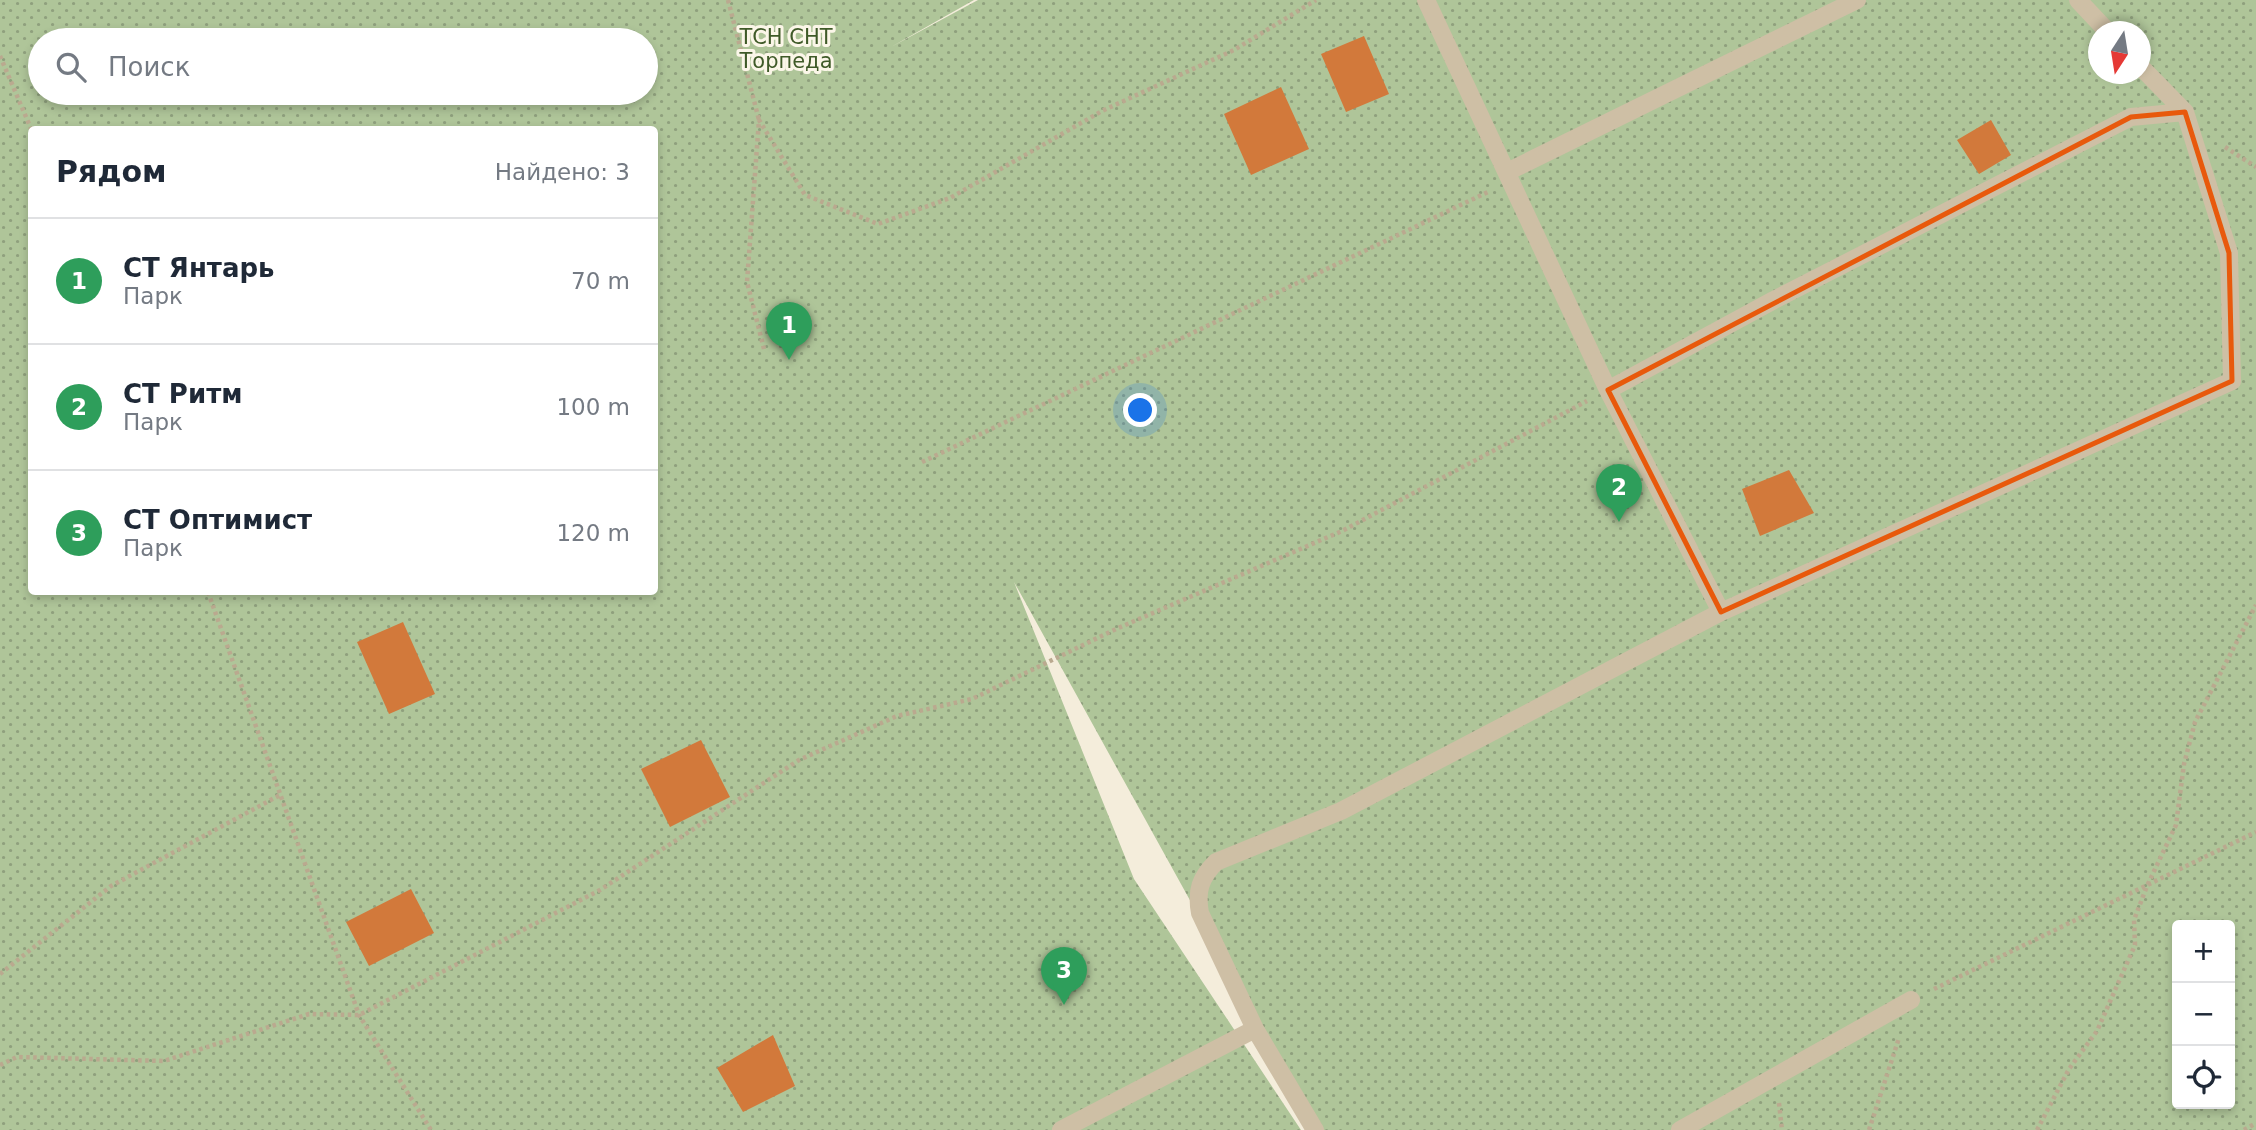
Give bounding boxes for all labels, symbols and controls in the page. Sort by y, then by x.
north arrow [2088,21,2151,84]
park label: ТСН СНТ Торпеда [738,25,833,73]
search box [28,28,658,105]
icon: search [52,48,90,86]
text: Поиск [108,52,190,82]
text: Рядом [56,154,167,189]
text: Найдено: 3 [495,159,630,185]
text: СТ Янтарь [123,253,275,283]
text: 1 [71,268,87,294]
text: 70 m [571,268,630,294]
text: Парк [123,283,183,309]
pin: 1 [766,302,812,360]
text: СТ Ритм [123,379,242,409]
your location [1123,393,1157,427]
text: 2 [71,394,87,420]
text: 100 m [556,394,630,420]
text: Парк [123,409,183,435]
pin: 2 [1596,464,1642,522]
text: СТ Оптимист [123,505,312,535]
text: 3 [71,520,87,546]
text: 120 m [556,520,630,546]
text: Парк [123,535,183,561]
map controls [2172,920,2235,1109]
button: + [2172,920,2235,983]
pin: 3 [1041,947,1087,1005]
button: − [2172,983,2235,1046]
button: locate [2172,1046,2235,1109]

